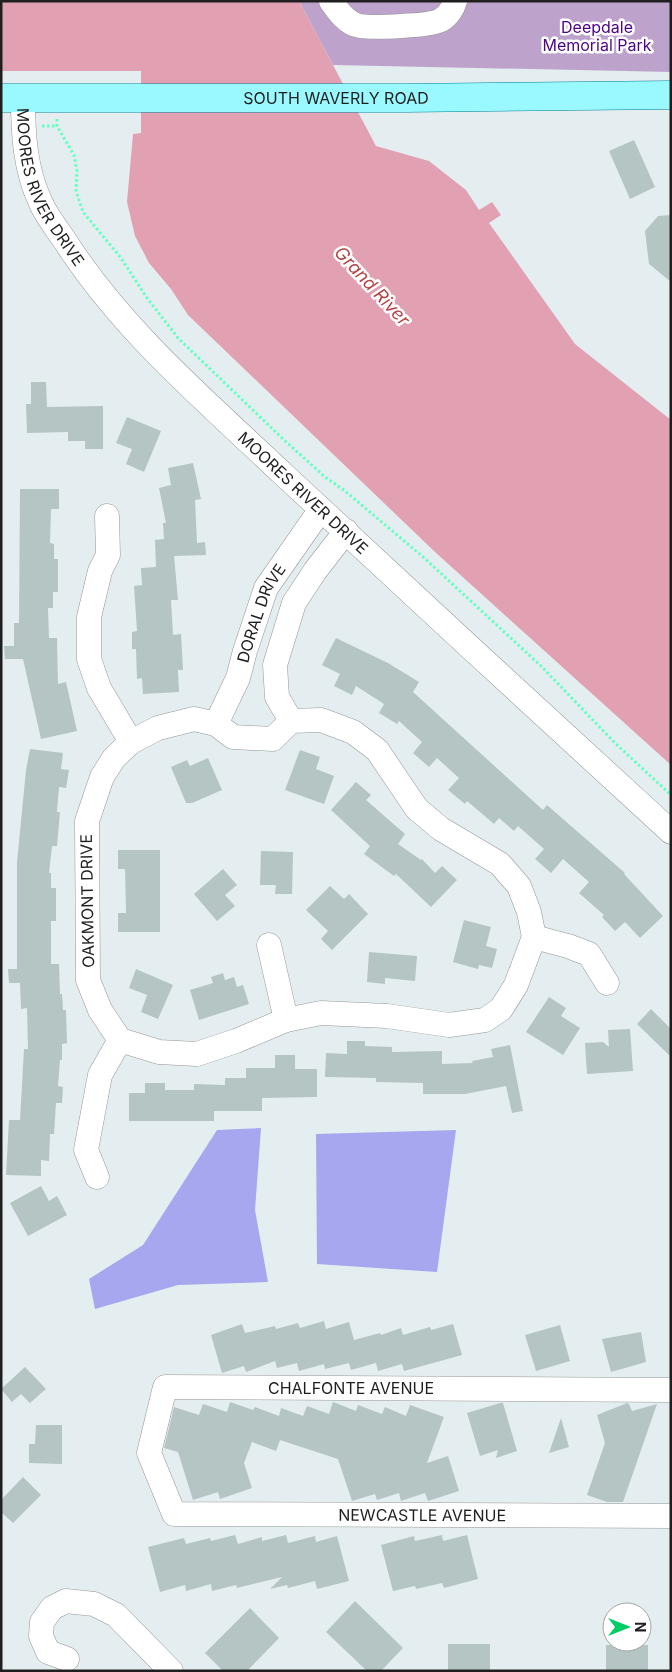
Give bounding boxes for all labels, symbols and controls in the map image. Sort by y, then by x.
park label: Deepdale Memorial Park [542,17,652,55]
street label: SOUTH WAVERLY ROAD [243,88,429,108]
street label: MOORES RIVER DRIVE [13,107,89,270]
water label: Grand River [330,242,415,330]
street label: MOORES RIVER DRIVE [234,427,372,558]
street label: DORAL DRIVE [232,560,290,665]
street label: OAKMONT DRIVE [76,834,98,968]
street label: CHALFONTE AVENUE [268,1378,434,1398]
street label: NEWCASTLE AVENUE [338,1505,506,1525]
north arrow [602,1602,652,1652]
text: N [632,1622,649,1632]

